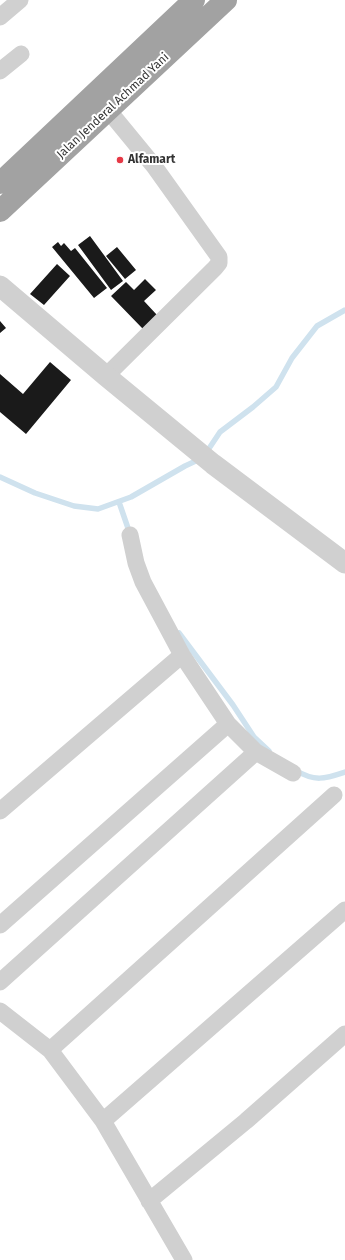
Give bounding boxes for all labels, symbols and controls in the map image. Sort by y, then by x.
street label: Jalan Jenderal Achmad Yani [54,50,172,162]
place label: Alfamart [128,153,175,167]
marker: Alfamart [115,155,125,165]

